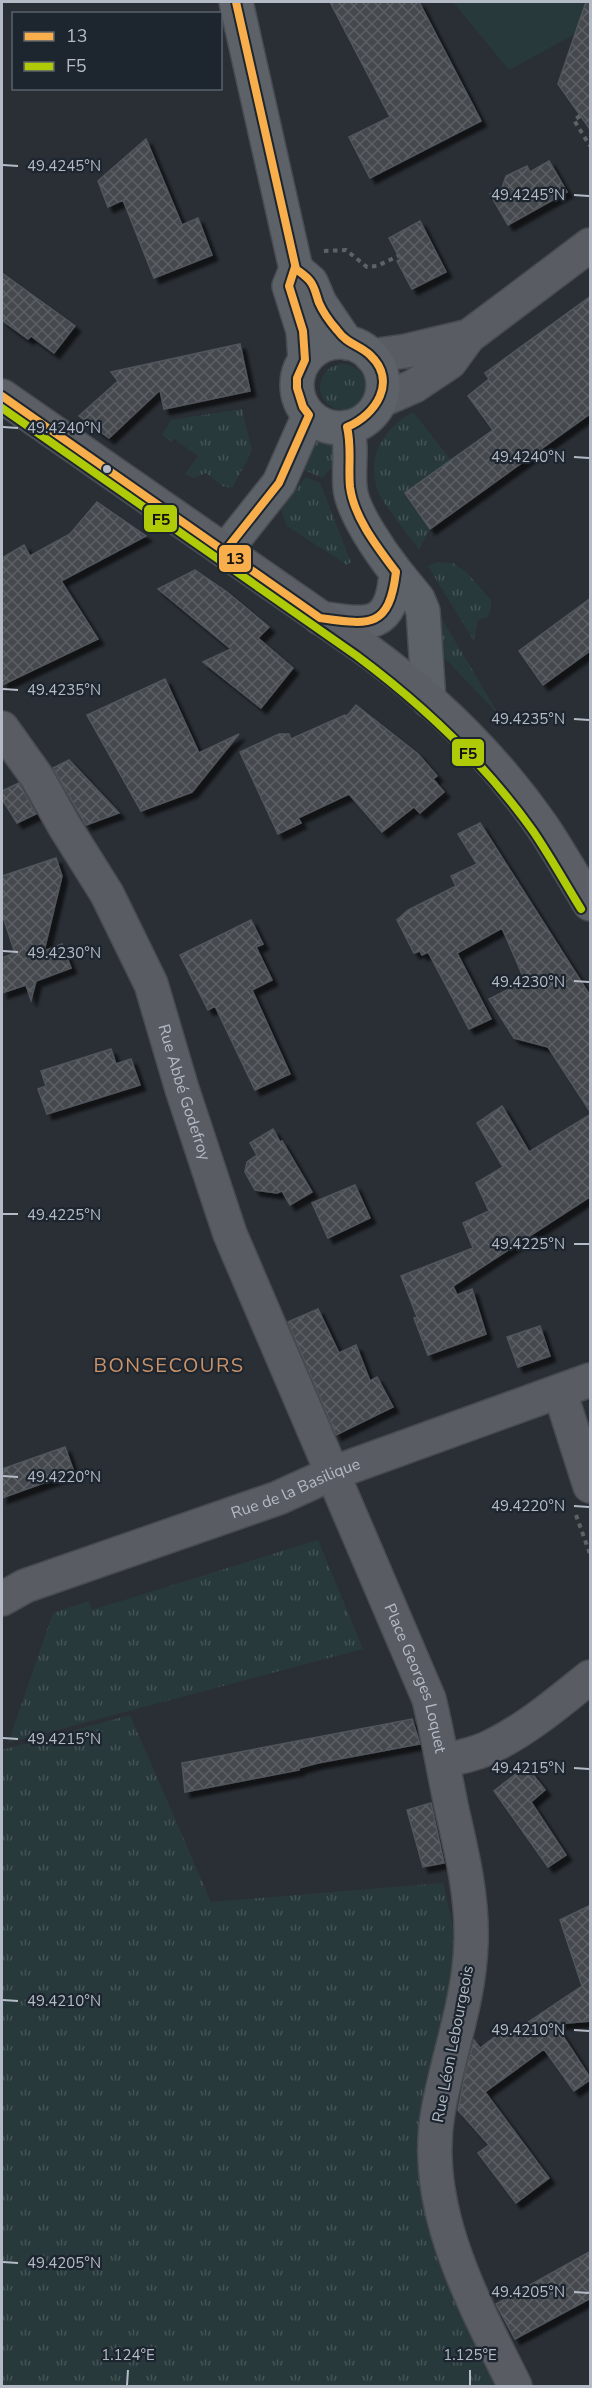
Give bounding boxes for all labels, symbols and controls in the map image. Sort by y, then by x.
legend [12,12,222,90]
text: 13 [66,24,88,48]
text: F5 [66,54,87,78]
text: 49.4245°N [27,156,101,176]
text: 49.4245°N [491,185,565,205]
text: 49.4240°N [27,418,101,438]
text: 49.4240°N [491,447,565,467]
unlabelled marker [101,463,113,475]
line badge: F5 [143,504,178,533]
text: F5 [152,509,170,531]
line badge: 13 [218,544,252,573]
text: 13 [225,548,245,570]
text: 49.4235°N [27,680,101,700]
text: 49.4235°N [491,709,565,729]
line badge: F5 [451,738,485,767]
text: F5 [459,743,477,765]
text: 49.4230°N [27,943,101,963]
text: 49.4230°N [491,972,565,992]
street label: Rue Abbé Godefroy [152,1022,216,1164]
text: 49.4225°N [27,1205,101,1225]
text: 49.4225°N [491,1234,565,1254]
district label: BONSECOURS [93,1352,245,1379]
street label: Rue de la Basilique [228,1453,363,1525]
text: 49.4220°N [27,1467,101,1487]
text: 49.4220°N [491,1496,565,1516]
street label: Place Georges Loquet [379,1600,451,1755]
text: 49.4215°N [27,1729,101,1749]
text: 49.4215°N [491,1758,565,1778]
street label: Rue Léon Lebourgeois [427,1964,479,2124]
text: 49.4210°N [27,1991,101,2011]
text: 49.4210°N [491,2020,565,2040]
text: 49.4205°N [27,2253,101,2273]
text: 49.4205°N [491,2282,565,2302]
text: 1.124°E [101,2345,155,2365]
text: 1.125°E [443,2345,497,2365]

